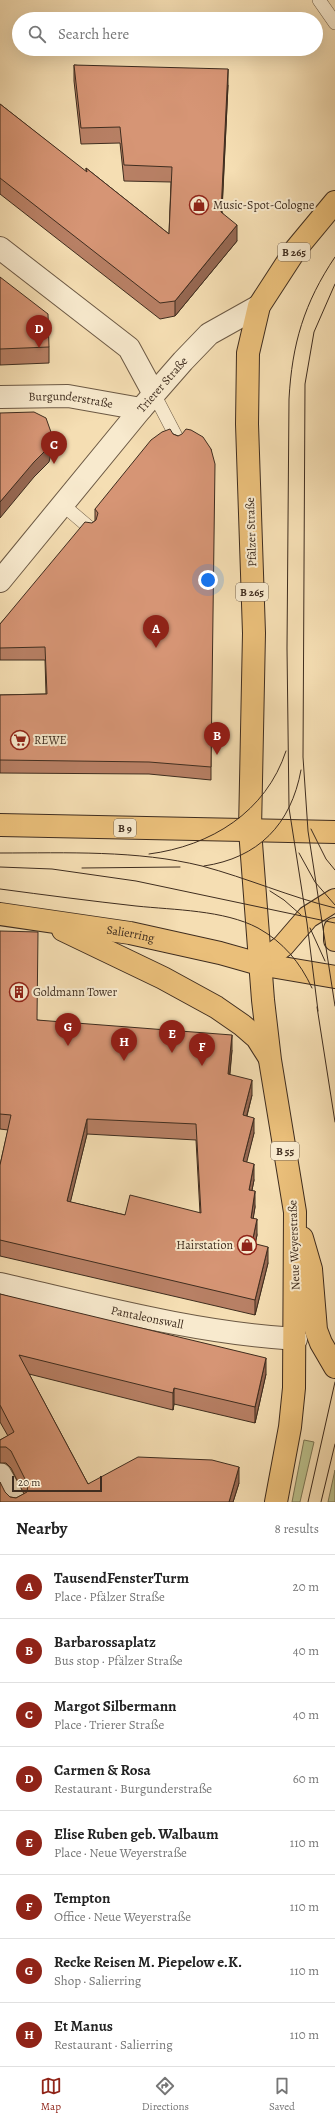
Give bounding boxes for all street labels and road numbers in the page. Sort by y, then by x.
road number: B 265 [278,243,310,261]
street label: Trierer Straße [134,353,191,416]
street label: Burgunderstraße [28,388,114,412]
street label: Pfälzer Straße [242,497,260,567]
road number: B 265 [236,583,268,601]
road number: B 9 [114,819,136,837]
street label: Salierring [105,922,156,946]
road number: B 55 [271,1142,299,1160]
street label: Neue Weyerstraße [284,1200,304,1290]
street label: Pantaleonswall [109,1302,185,1333]

